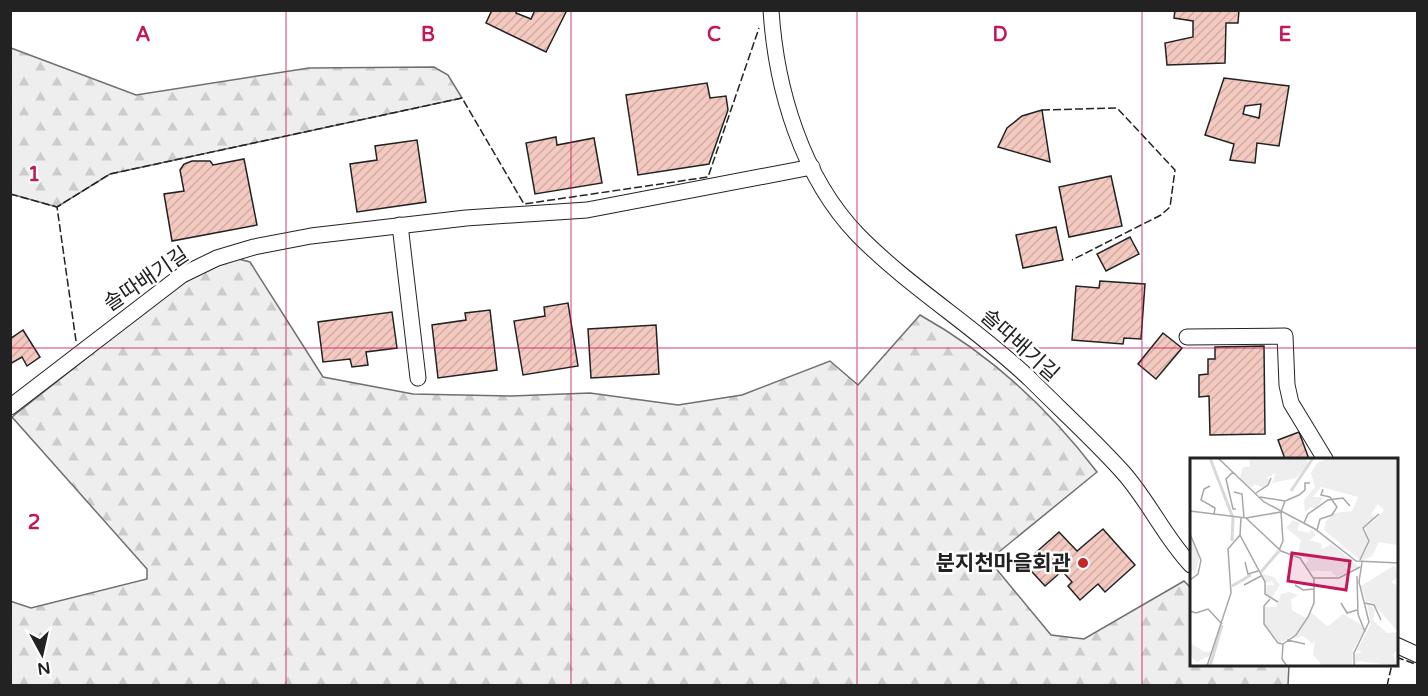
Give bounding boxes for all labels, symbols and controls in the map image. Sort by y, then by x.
text: A [136,23,151,47]
text: B [421,23,435,47]
text: C [707,23,721,47]
text: D [992,23,1008,47]
text: E [1279,23,1292,47]
text: 1 [28,163,40,187]
street label: 솔따배기길 [99,242,193,317]
street label: 솔따배기길 [975,304,1064,387]
inset map [1190,458,1398,666]
text: 2 [28,511,40,535]
place label: 분지천마을회관 [936,551,1071,576]
marker: 분지천마을회관 [1076,556,1090,570]
north arrow [12,624,72,684]
text: N [36,657,52,679]

